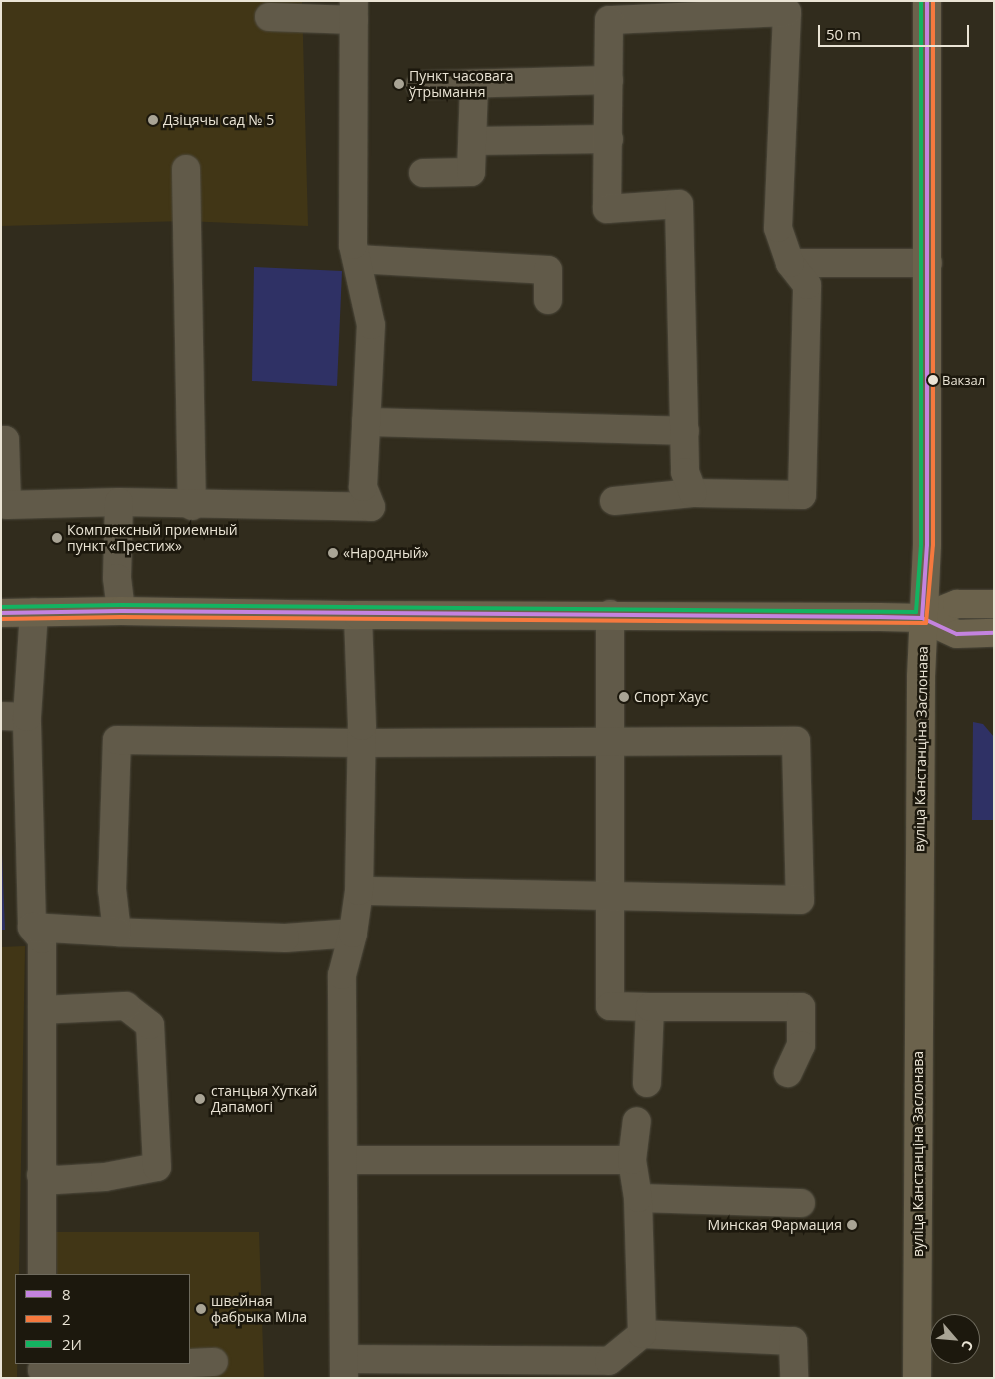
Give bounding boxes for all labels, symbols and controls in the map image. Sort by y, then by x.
scale bar [820,15,971,47]
text: 50 m [826,24,861,44]
place label: Пункт часовага ўтрымання [409,68,514,100]
marker: Пункт часовага ўтрымання [393,78,405,90]
place label: Дзіцячы сад № 5 [163,112,274,128]
marker: Дзіцячы сад № 5 [147,114,159,126]
place label: Вакзал [942,372,985,388]
marker: Вакзал [928,375,938,385]
place label: Комплексный приемный пункт «Престиж» [67,522,238,554]
marker: Комплексный приемный пункт «Престиж» [51,532,63,544]
place label: «Народный» [343,545,429,561]
marker: «Народный» [327,547,339,559]
street label: вуліца Канстанціна Заслонава [911,646,931,852]
place label: Спорт Хаус [634,689,708,705]
marker: Спорт Хаус [618,691,630,703]
street label: вуліца Канстанціна Заслонава [910,1051,926,1257]
place label: станцыя Хуткай Дапамогі [211,1083,317,1116]
marker: станцыя Хуткай Дапамогі [193,1092,207,1106]
place label: Минская Фармация [708,1217,842,1233]
marker: Минская Фармация [846,1219,858,1231]
legend [15,1274,190,1364]
text: 8 [62,1284,71,1304]
place label: швейная фабрыка Міла [211,1293,307,1325]
marker: швейная фабрыка Міла [195,1303,207,1315]
text: 2 [62,1309,71,1329]
north arrow [930,1314,980,1364]
text: 2И [62,1334,82,1354]
text: С [957,1337,978,1354]

